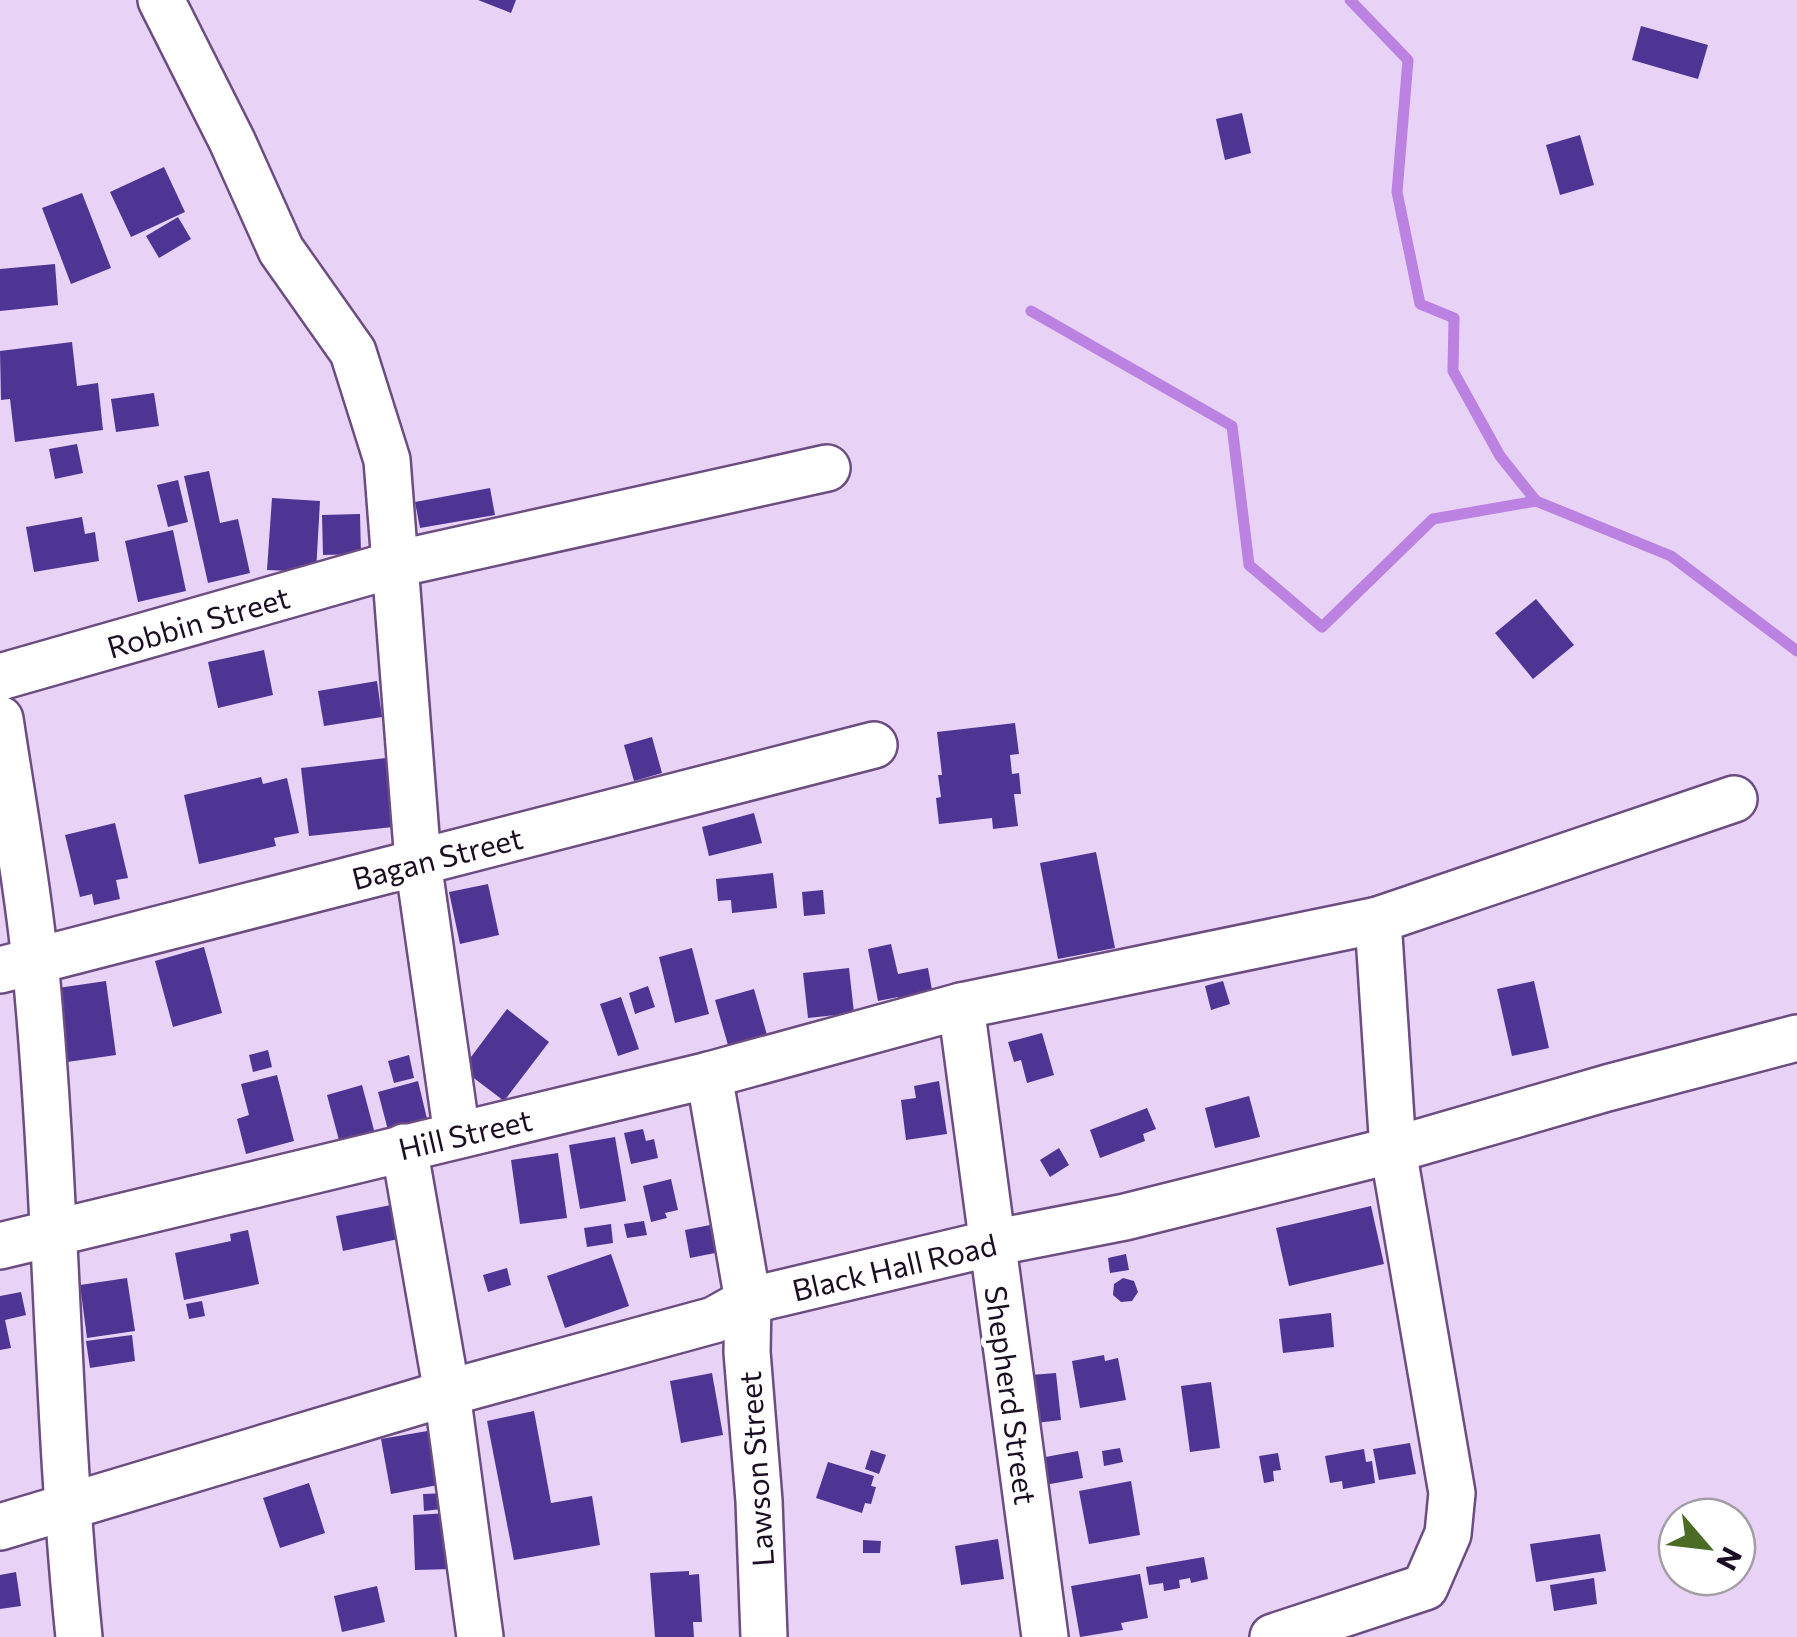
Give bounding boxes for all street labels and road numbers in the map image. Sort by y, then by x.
street label: Robbin Street [103,577,293,665]
street label: Bagan Street [348,818,526,896]
street label: Hill Street [395,1100,535,1166]
street label: Black Hall Road [788,1224,1000,1308]
street label: Shepherd Street [978,1283,1046,1507]
street label: Lawson Street [730,1370,780,1568]

